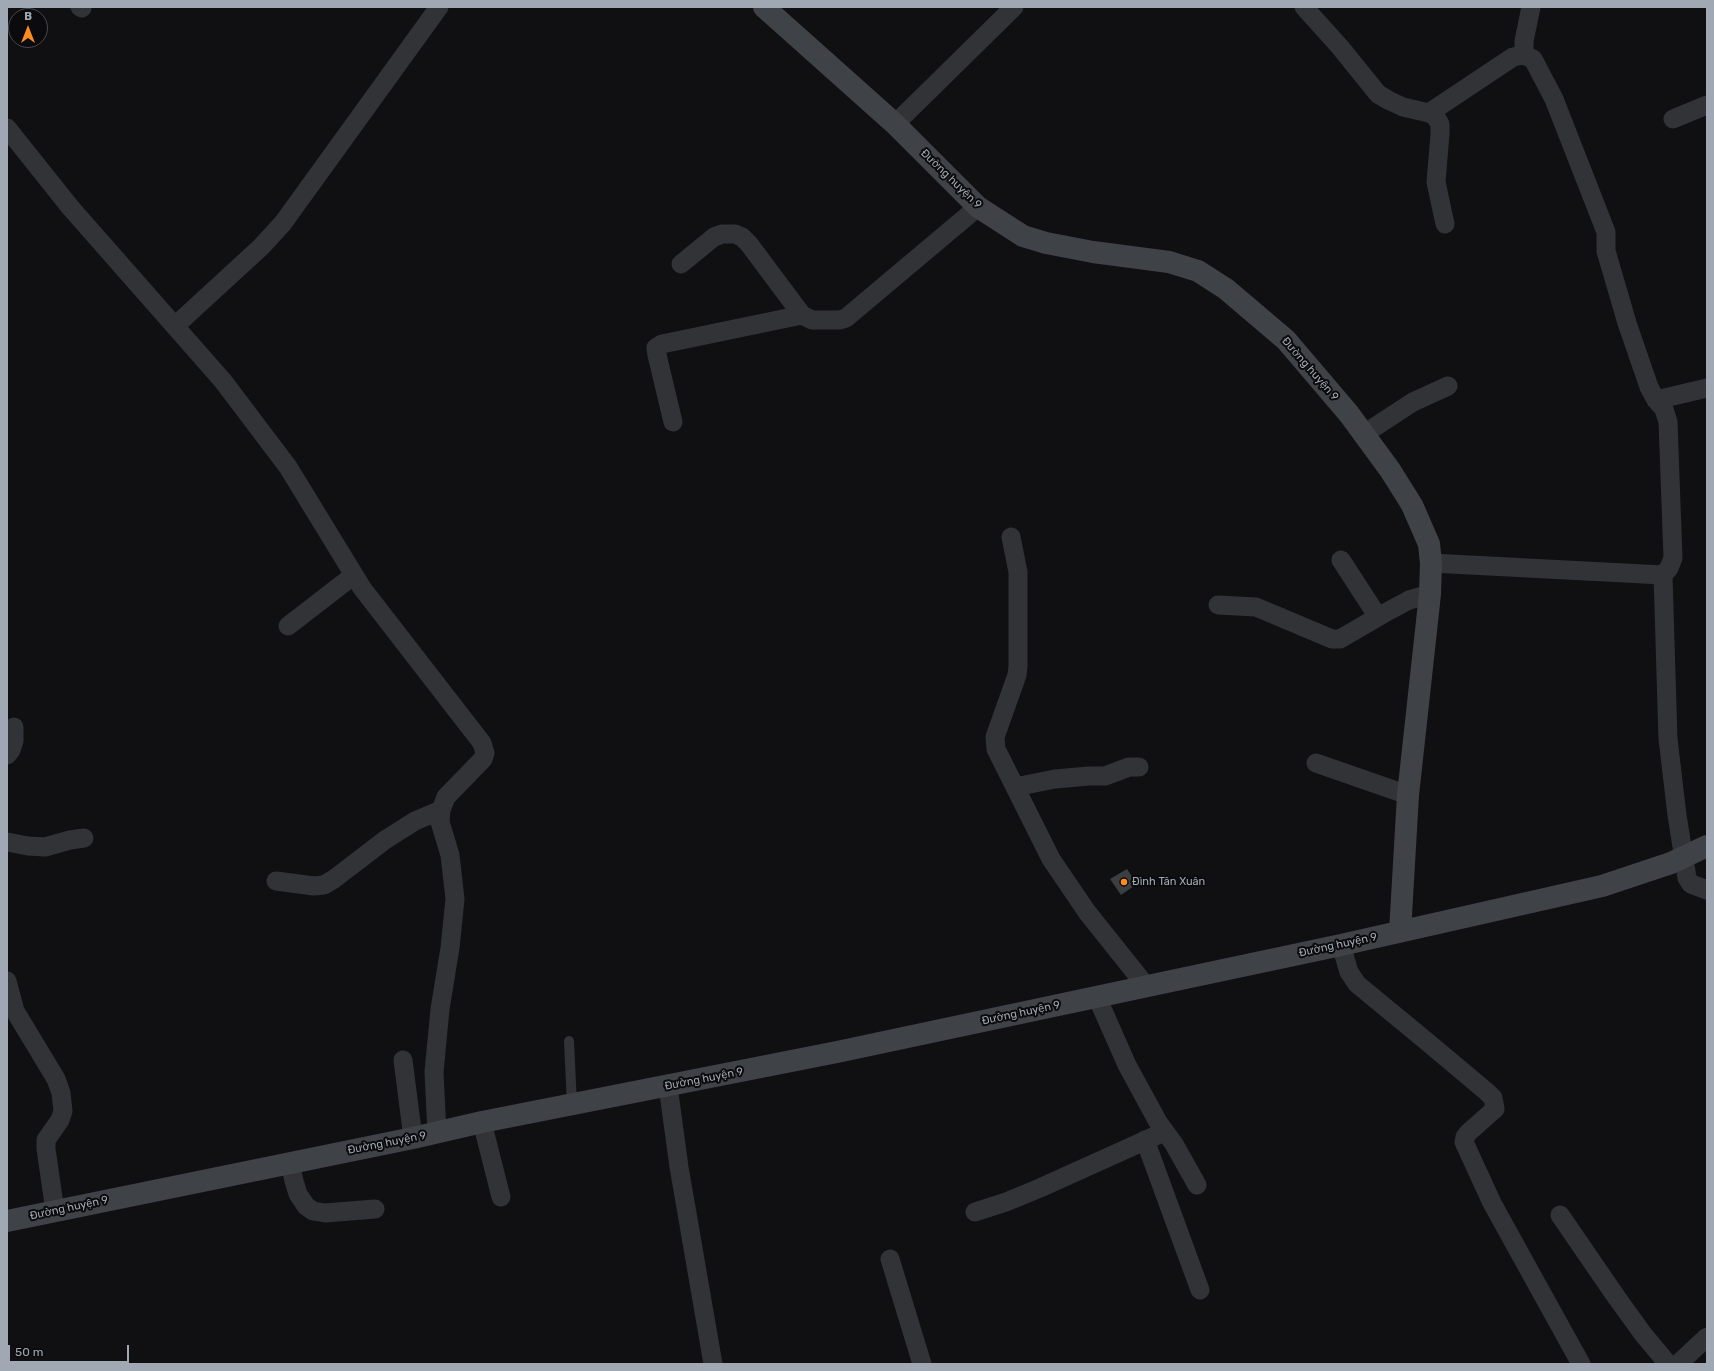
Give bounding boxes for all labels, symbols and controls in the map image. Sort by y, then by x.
north arrow [8,8,48,48]
text: B [24,10,32,23]
street label: Đường huyện 9 [918,147,984,211]
street label: Đường huyện 9 [1279,335,1341,403]
place label: Đình Tân Xuân [1132,875,1205,889]
marker: Đình Tân Xuân [1119,877,1129,887]
street label: Đường huyện 9 [1298,930,1378,960]
street label: Đường huyện 9 [981,998,1061,1028]
street label: Đường huyện 9 [664,1065,744,1093]
street label: Đường huyện 9 [347,1129,427,1157]
street label: Đường huyện 9 [29,1193,109,1223]
scale bar [10,1337,131,1363]
text: 50 m [15,1345,43,1359]

